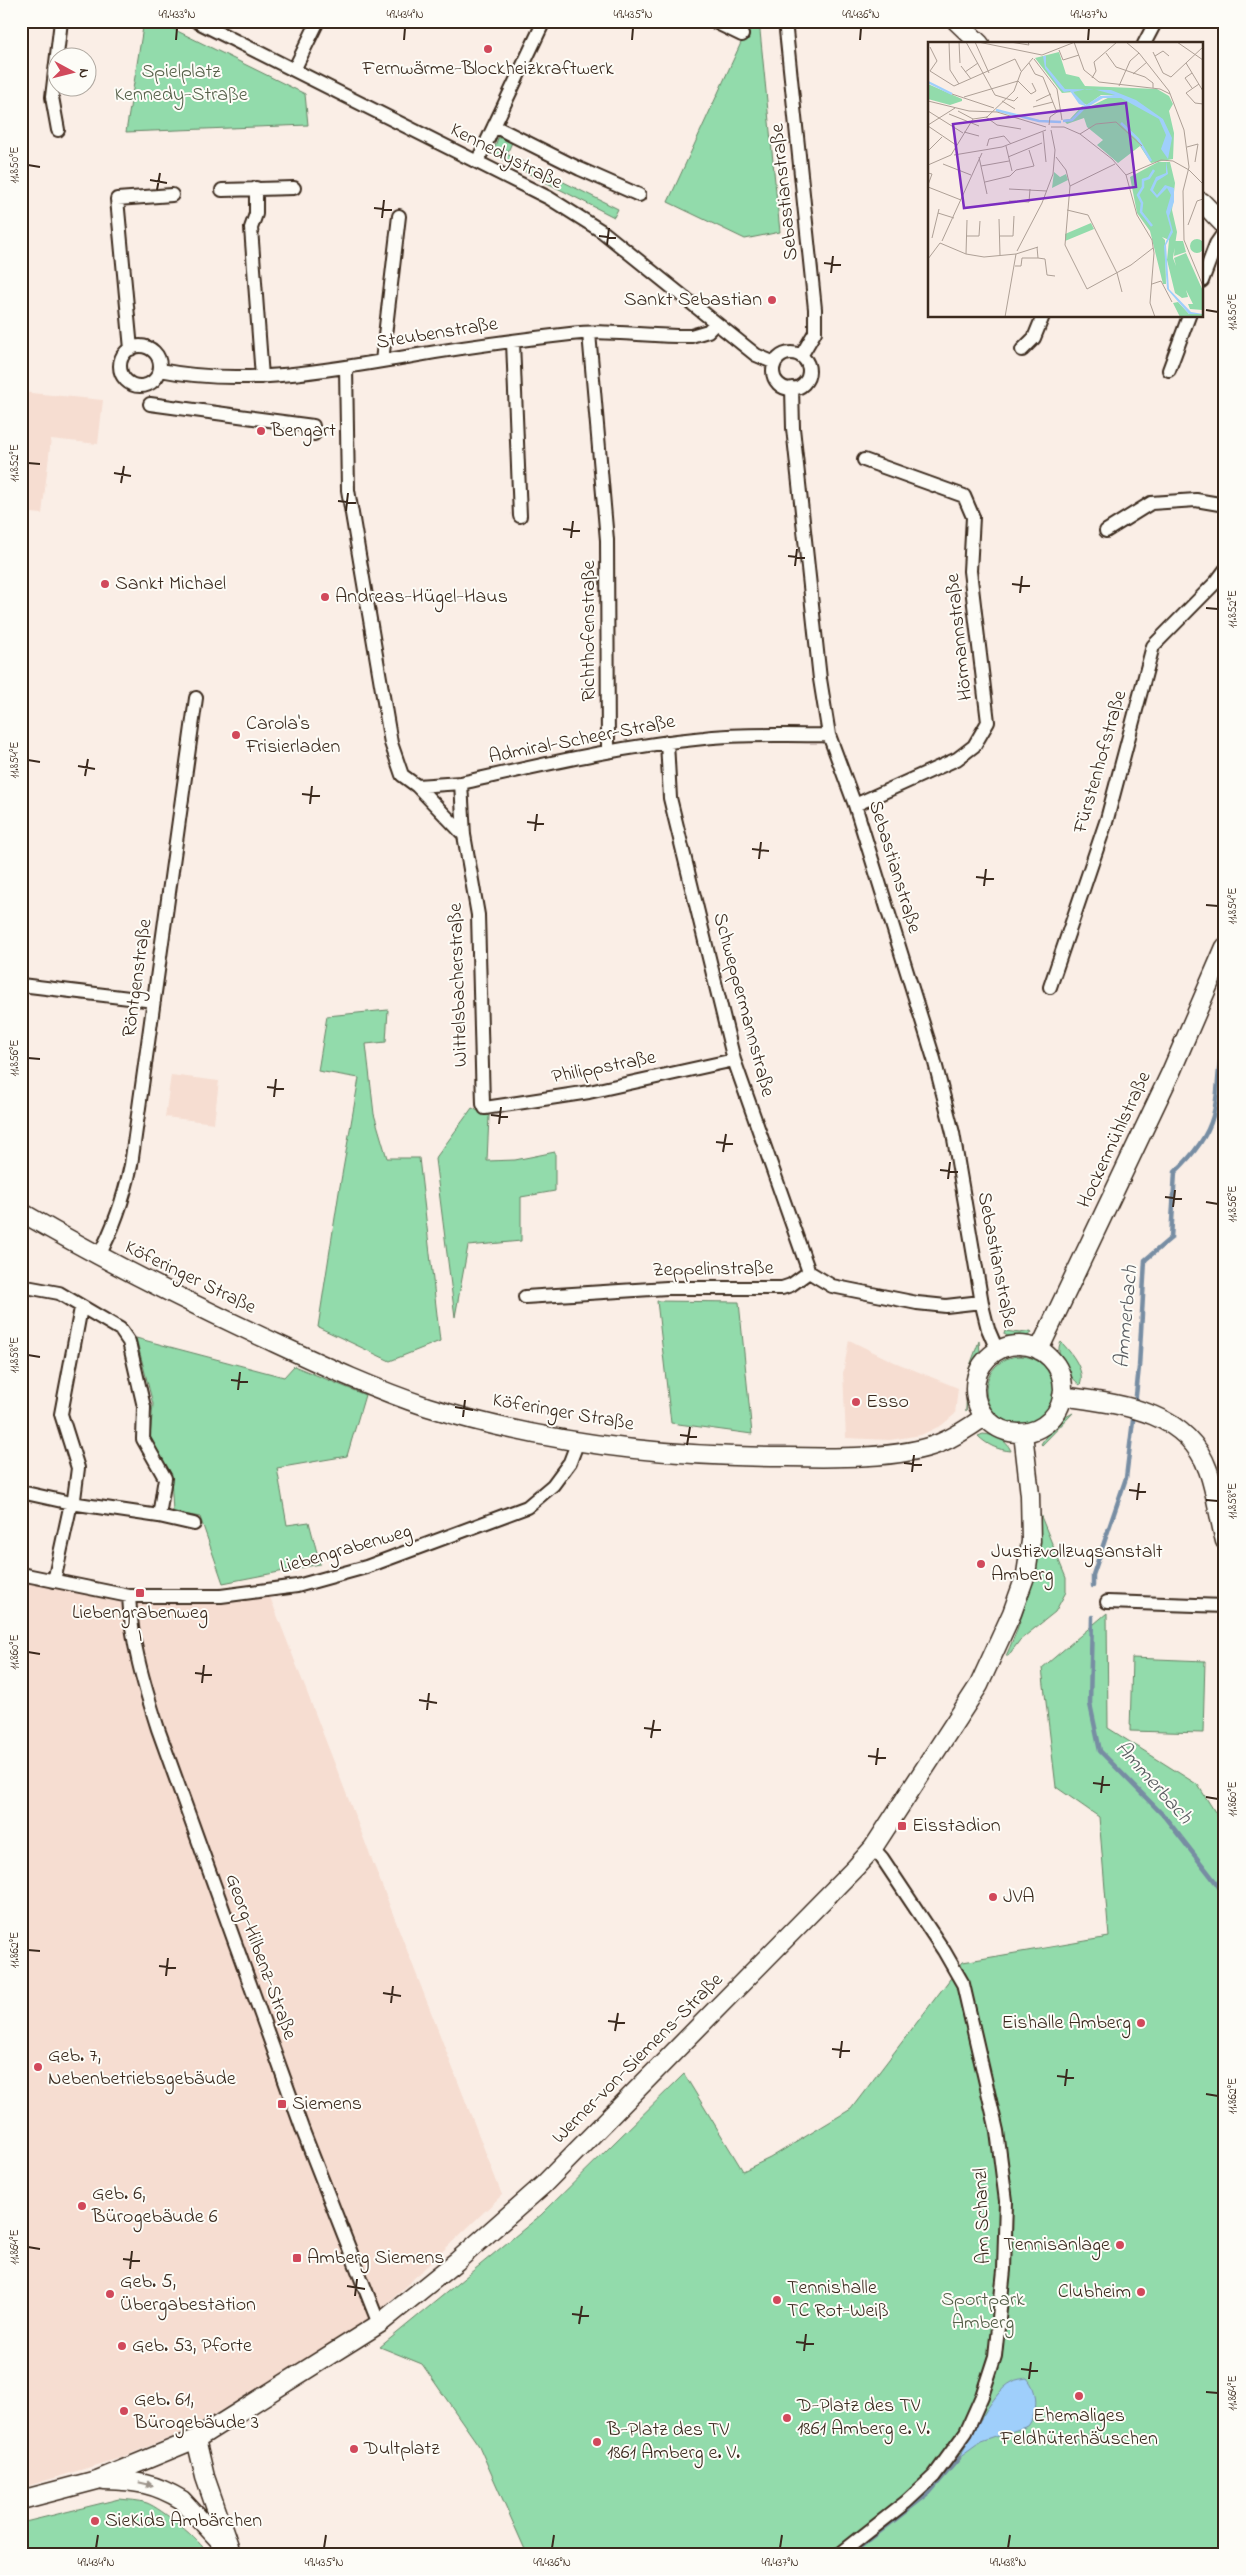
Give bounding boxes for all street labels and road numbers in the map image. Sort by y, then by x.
street label: Kennedystraße [445,116,567,198]
street label: Sebastianstraße [763,122,807,262]
street label: Steubenstraße [374,310,500,358]
street label: Richthofenstraße [575,560,604,702]
street label: Hörmannstraße [939,572,981,702]
street label: Fürstenhofstraße [1066,687,1135,838]
street label: Admiral-Scheer-Straße [486,708,678,772]
street label: Sebastianstraße [860,797,928,937]
street label: Wittelsbacherstraße [442,902,476,1068]
street label: Schweppermannstraße [704,910,782,1100]
street label: Röntgenstraße [115,917,162,1039]
street label: Philippstraße [549,1044,659,1092]
street label: Hockermühlstraße [1071,1067,1159,1213]
street label: Sebastianstraße [969,1190,1023,1330]
street label: Köferinger Straße [119,1234,261,1323]
street label: Zeppelinstraße [652,1254,774,1286]
street label: Köferinger Straße [490,1386,636,1441]
street label: Liebengrabenweg [277,1517,416,1584]
street label: Georg-Hilbenz-Straße [216,1870,303,2044]
street label: Werner-von-Siemens-Straße [546,1967,730,2151]
street label: Am Schanzl [967,2167,999,2265]

